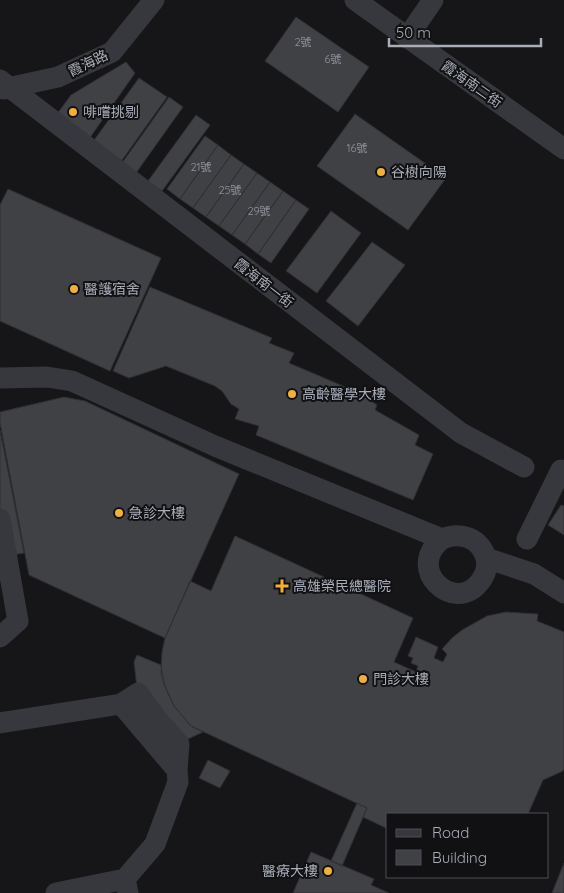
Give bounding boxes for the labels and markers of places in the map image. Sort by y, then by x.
place label: 啡嚐挑剔 [83,103,139,121]
marker: 啡嚐挑剔 [67,106,79,118]
place label: 谷樹向陽 [391,163,447,181]
marker: 谷樹向陽 [375,166,387,178]
place label: 醫護宿舍 [84,280,140,298]
marker: 醫護宿舍 [68,283,80,295]
place label: 高齡醫學大樓 [302,385,386,403]
marker: 高齡醫學大樓 [286,388,298,400]
place label: 急診大樓 [129,504,185,522]
marker: 急診大樓 [113,507,125,519]
place label: 高雄榮民總醫院 [293,577,391,595]
marker: 高雄榮民總醫院 [275,579,289,593]
place label: 門診大樓 [373,670,429,688]
marker: 門診大樓 [357,673,369,685]
place label: 醫療大樓 [262,862,318,880]
marker: 醫療大樓 [322,865,334,877]

